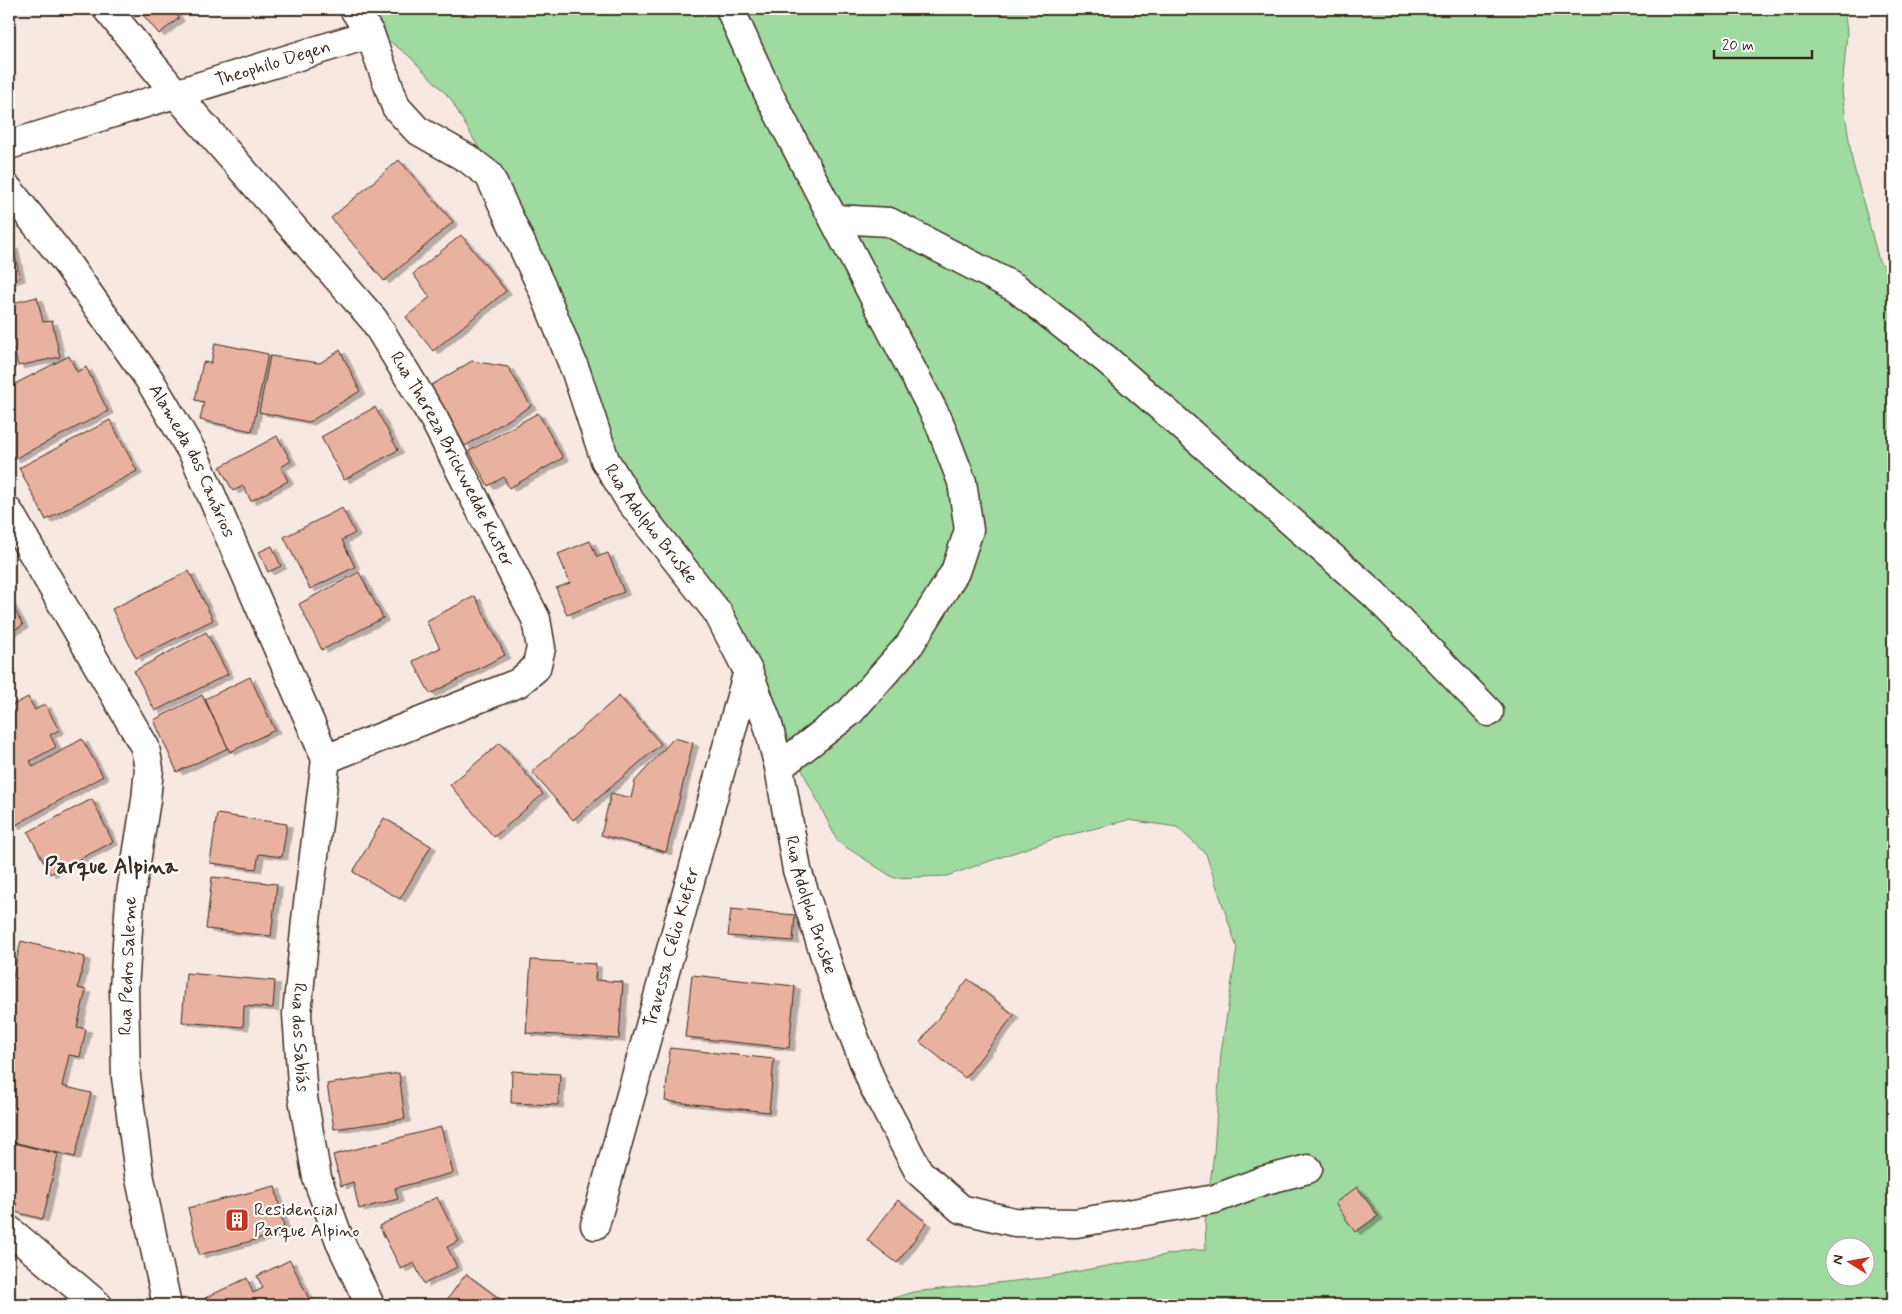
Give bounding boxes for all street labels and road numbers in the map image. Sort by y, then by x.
street label: Theophilo Degen [212,35,333,93]
street label: Rua Thereza Brickwedde Kuster [384,347,520,572]
street label: Alameda dos Canários [143,380,240,541]
street label: Rua Adolpho Bruske [598,459,703,589]
street label: Rua Adolpho Bruske [779,834,842,977]
street label: Travessa Célio Kiefer [638,864,705,1030]
street label: Rua Pedro Saleme [114,896,142,1036]
street label: Rua dos Sabiás [285,982,315,1093]

